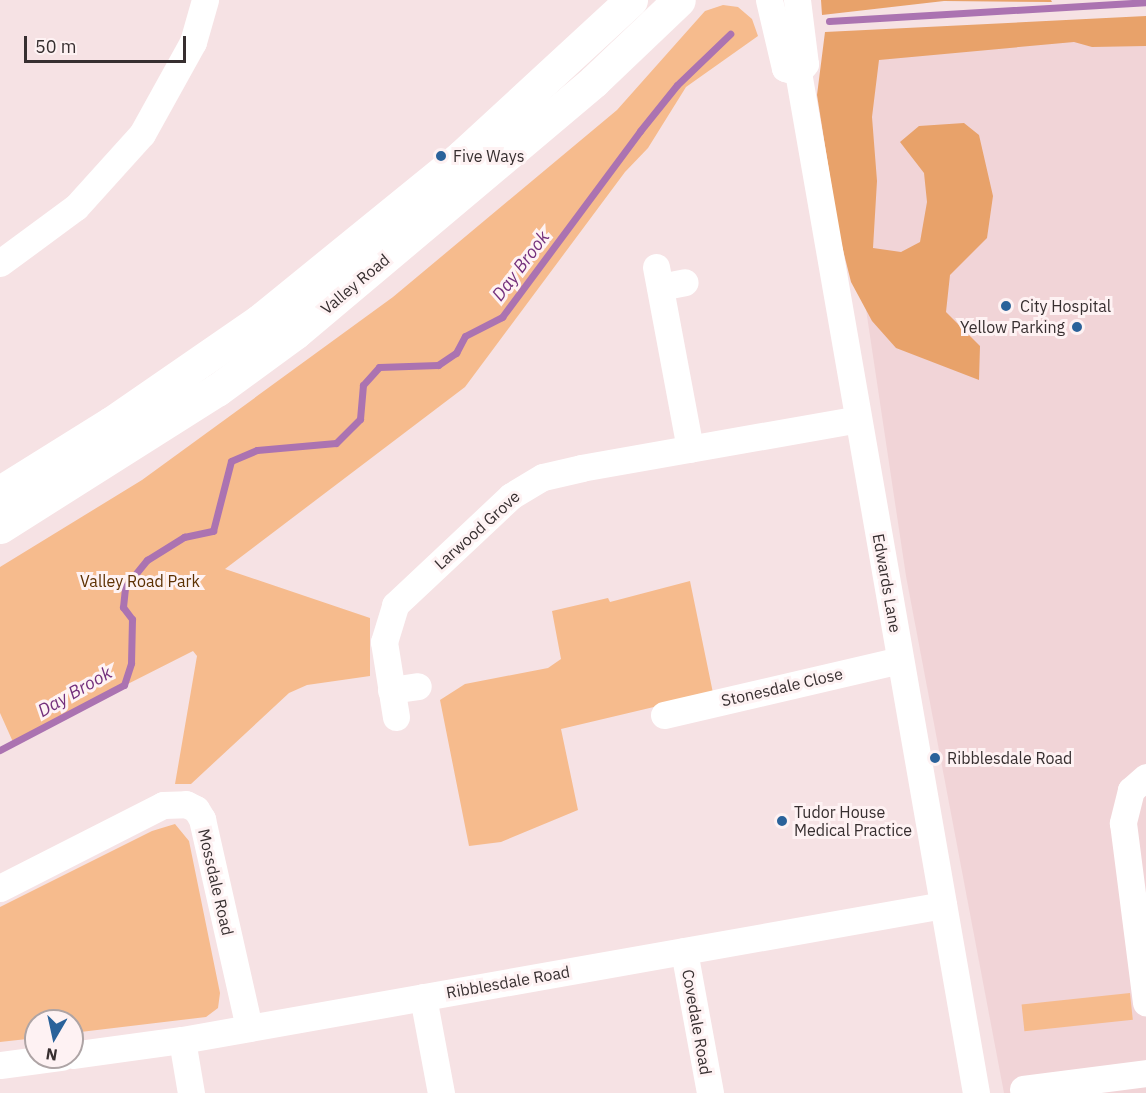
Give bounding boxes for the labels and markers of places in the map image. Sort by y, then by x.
place label: Five Ways [453,146,525,166]
marker: Five Ways [434,149,448,163]
place label: City Hospital [1020,296,1111,316]
marker: City Hospital [997,297,1015,315]
place label: Yellow Parking [960,317,1065,337]
marker: Yellow Parking [1070,320,1084,334]
place label: Ribblesdale Road [947,748,1072,768]
marker: Ribblesdale Road [928,751,942,765]
place label: Tudor House Medical Practice [794,802,912,840]
marker: Tudor House Medical Practice [775,814,789,828]

